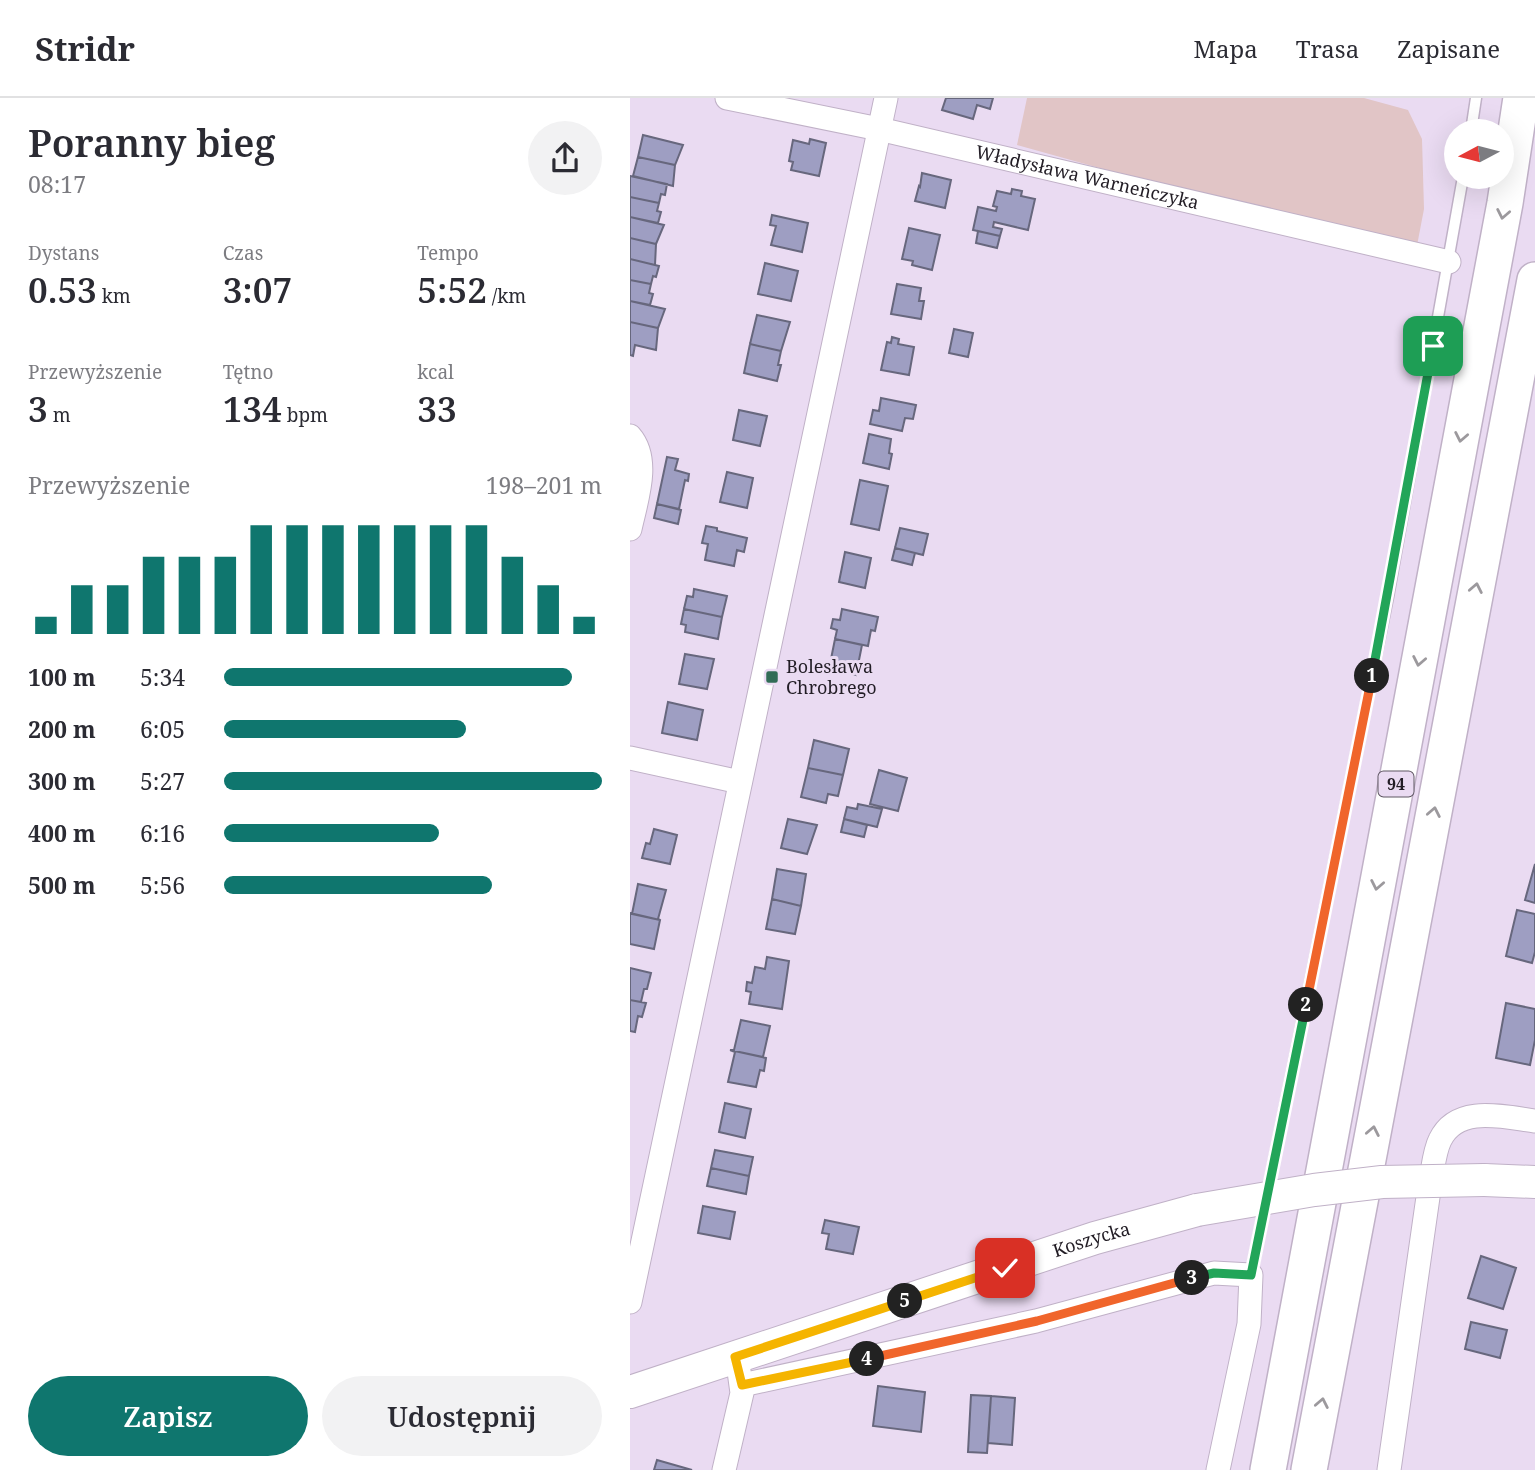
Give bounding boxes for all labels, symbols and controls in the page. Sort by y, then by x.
text: Stridr [35,26,135,71]
text: Mapa [1194,32,1258,65]
text: Trasa [1296,32,1359,65]
text: Zapisane [1397,32,1500,65]
text: Poranny bieg [28,116,275,168]
north arrow [1444,119,1514,189]
map controls [1444,119,1514,189]
button: share [528,121,602,195]
street label: Władysława Warneńczyka [973,139,1202,214]
text: 08:17 [28,168,86,200]
one-way arrow [1496,208,1511,220]
text: Dystans [28,240,99,266]
text: Czas [223,240,263,266]
text: Tempo [417,240,479,266]
text: 0.53 [28,266,97,313]
text: 3:07 [223,266,292,313]
text: 5:52 [417,266,487,313]
text: km [97,283,131,309]
text: /km [487,283,526,309]
pin [1403,316,1463,376]
icon: arrive [1414,327,1452,365]
text: Przewyższenie [28,359,162,385]
text: Tętno [223,359,273,385]
text: kcal [417,359,454,385]
text: 3 [28,385,48,432]
text: 134 [223,385,282,432]
text: 33 [417,385,457,432]
text: m [48,402,71,428]
text: bpm [282,402,328,428]
one-way arrow [1454,431,1469,443]
text: Przewyższenie [28,469,190,501]
text: 198–201 m [486,469,602,501]
one-way arrow [1468,582,1483,594]
place label: Bolesława Chrobrego [786,654,877,699]
one-way arrow [1412,655,1427,667]
pin: 1 [1354,658,1390,694]
text: 100 m [28,661,96,693]
text: 5:34 [140,661,185,693]
text: 1 [1366,662,1377,688]
marker: Bolesława Chrobrego [764,669,780,685]
text: 200 m [28,713,96,745]
text: 6:05 [140,713,185,745]
text: 300 m [28,765,96,797]
text: 5:27 [140,765,185,797]
road number: 94 [1378,772,1414,796]
one-way arrow [1426,806,1441,817]
text: 400 m [28,817,96,849]
text: 6:16 [140,817,185,849]
text: 500 m [28,869,96,901]
text: 5:56 [140,869,185,901]
one-way arrow [1370,879,1385,891]
pin: 2 [1288,988,1324,1023]
text: 2 [1300,991,1311,1017]
one-way arrow [1365,1125,1380,1137]
street label: Koszycka [1049,1216,1133,1262]
pin [975,1238,1035,1298]
icon: check [986,1249,1024,1287]
pin: 3 [1174,1260,1210,1296]
text: 3 [1186,1264,1197,1290]
pin: 5 [888,1284,922,1318]
text: 5 [899,1287,910,1313]
pin: 4 [849,1342,884,1376]
text: 4 [861,1345,872,1371]
button: Zapisz [28,1376,308,1456]
button: Udostępnij [322,1376,602,1456]
one-way arrow [1313,1397,1328,1409]

